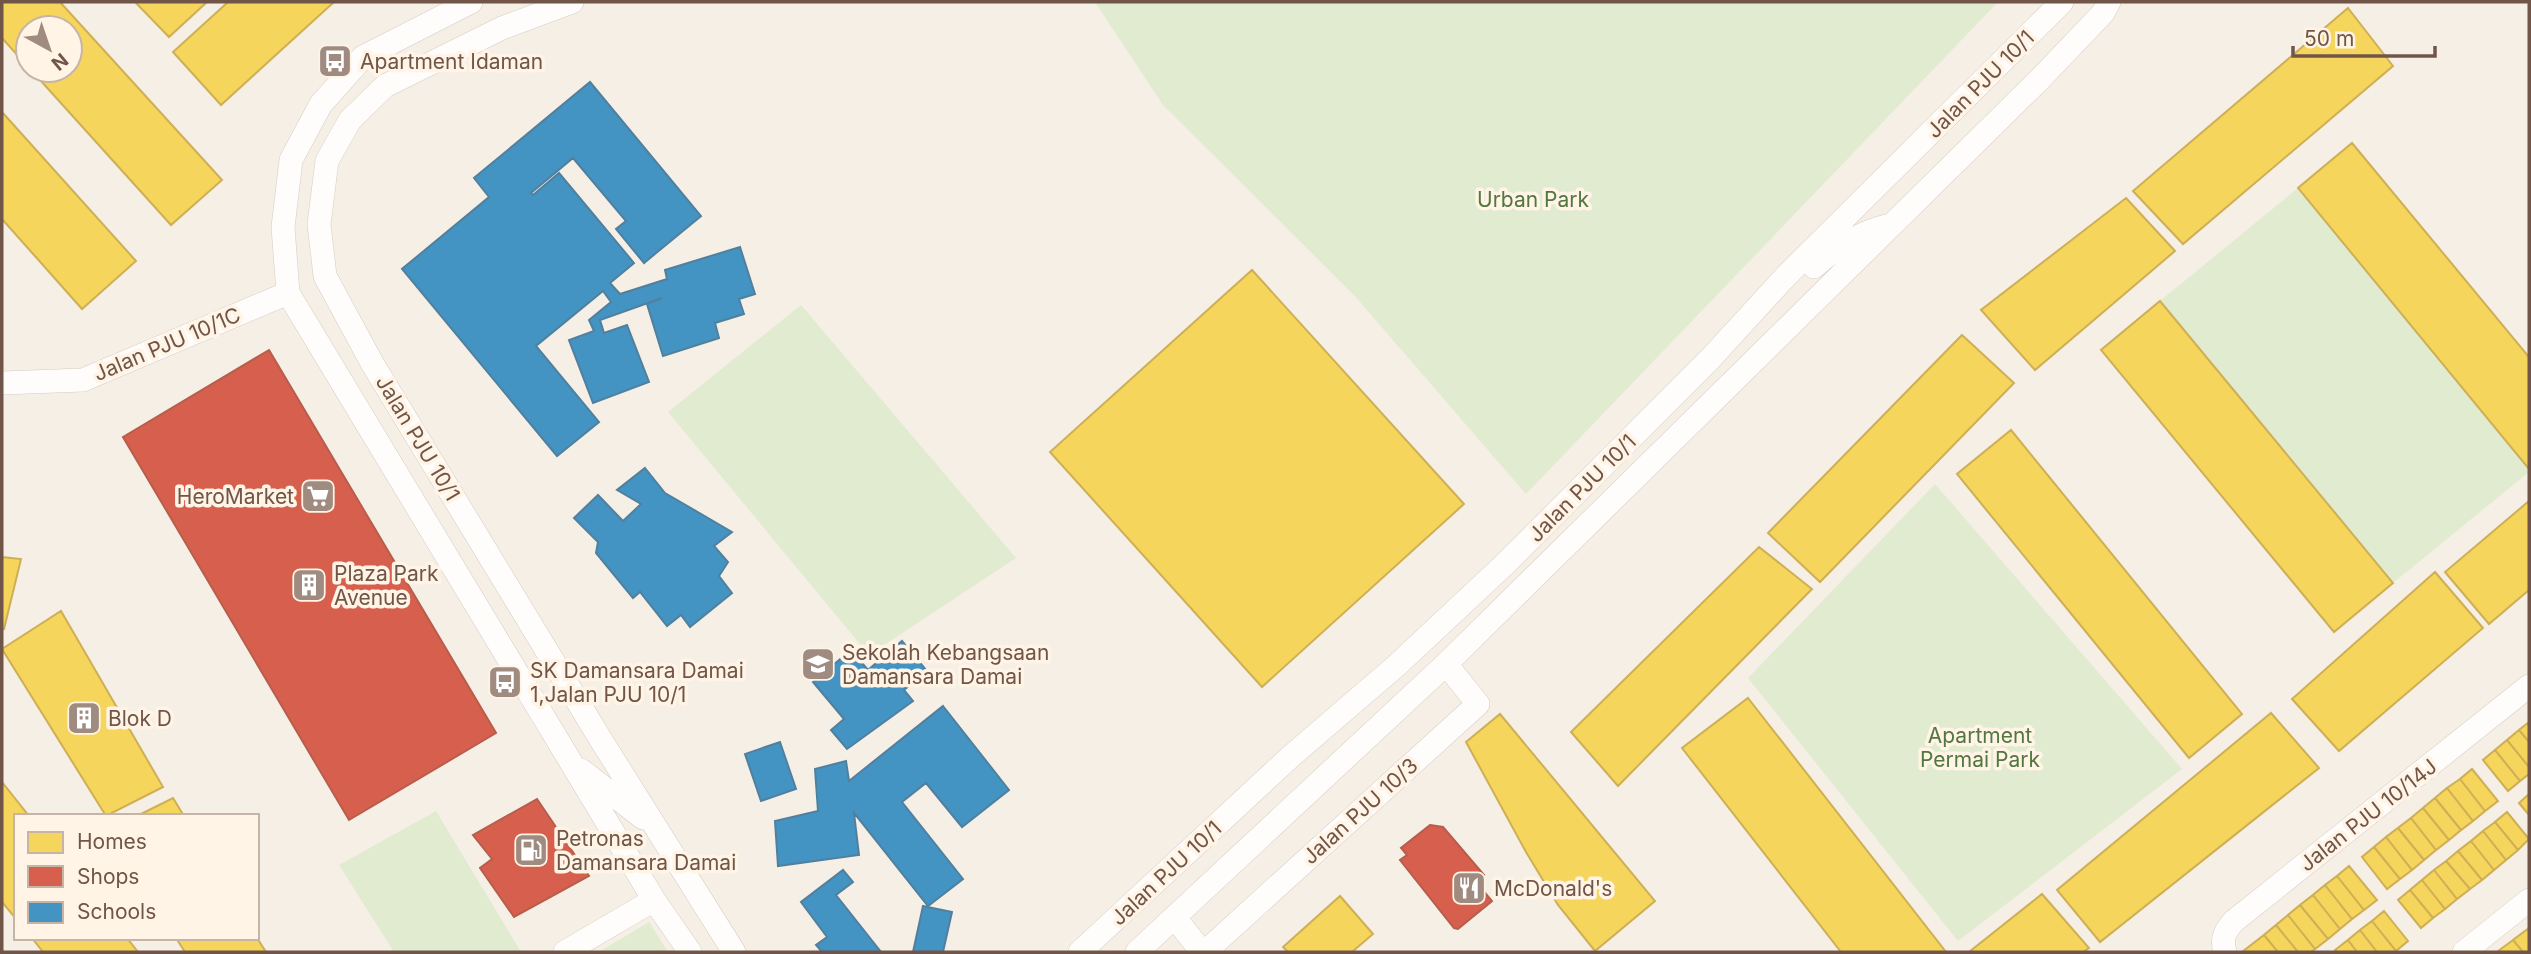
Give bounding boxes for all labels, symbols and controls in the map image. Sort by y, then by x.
north arrow [14,14,84,84]
scale bar [2293,14,2435,58]
street label: Jalan PJU 10/1 [1921,25,2039,143]
text: 50 m [2304,26,2354,51]
bus stop icon: Apartment Idaman [316,42,354,80]
text: N [47,48,73,75]
place label: Apartment Idaman [360,49,543,74]
park label: Urban Park [1477,187,1589,212]
street label: Jalan PJU 10/1C [90,302,244,386]
street label: Jalan PJU 10/1 [371,371,465,505]
street label: Jalan PJU 10/1 [1523,429,1641,547]
supermarket icon: HeroMarket [299,477,337,515]
place label: HeroMarket [177,484,294,509]
place label: Plaza Park Avenue [334,561,439,610]
building icon: Plaza Park Avenue [290,566,328,604]
place label: Sekolah Kebangsaan Damansara Damai [842,640,1049,689]
school or university icon: Sekolah Kebangsaan Damansara Damai [799,645,837,683]
place label: SK Damansara Damai 1,Jalan PJU 10/1 [530,658,744,707]
bus stop icon: SK Damansara Damai 1,Jalan PJU 10/1 [486,663,524,701]
building icon: Blok D [65,699,103,737]
place label: Blok D [108,706,172,731]
park label: Apartment Permai Park [1920,723,2040,772]
street label: Jalan PJU 10/3 [1297,753,1423,869]
street label: Jalan PJU 10/14J [2294,754,2442,876]
legend [14,814,259,940]
street label: Jalan PJU 10/1 [1106,816,1226,930]
place label: Petronas Damansara Damai [556,826,736,875]
text: Homes [77,829,147,854]
fuel station icon: Petronas Damansara Damai [512,831,550,869]
text: Shops [77,864,139,889]
restaurant icon: McDonald's [1450,869,1488,907]
place label: McDonald's [1494,876,1612,901]
text: Schools [77,899,156,924]

